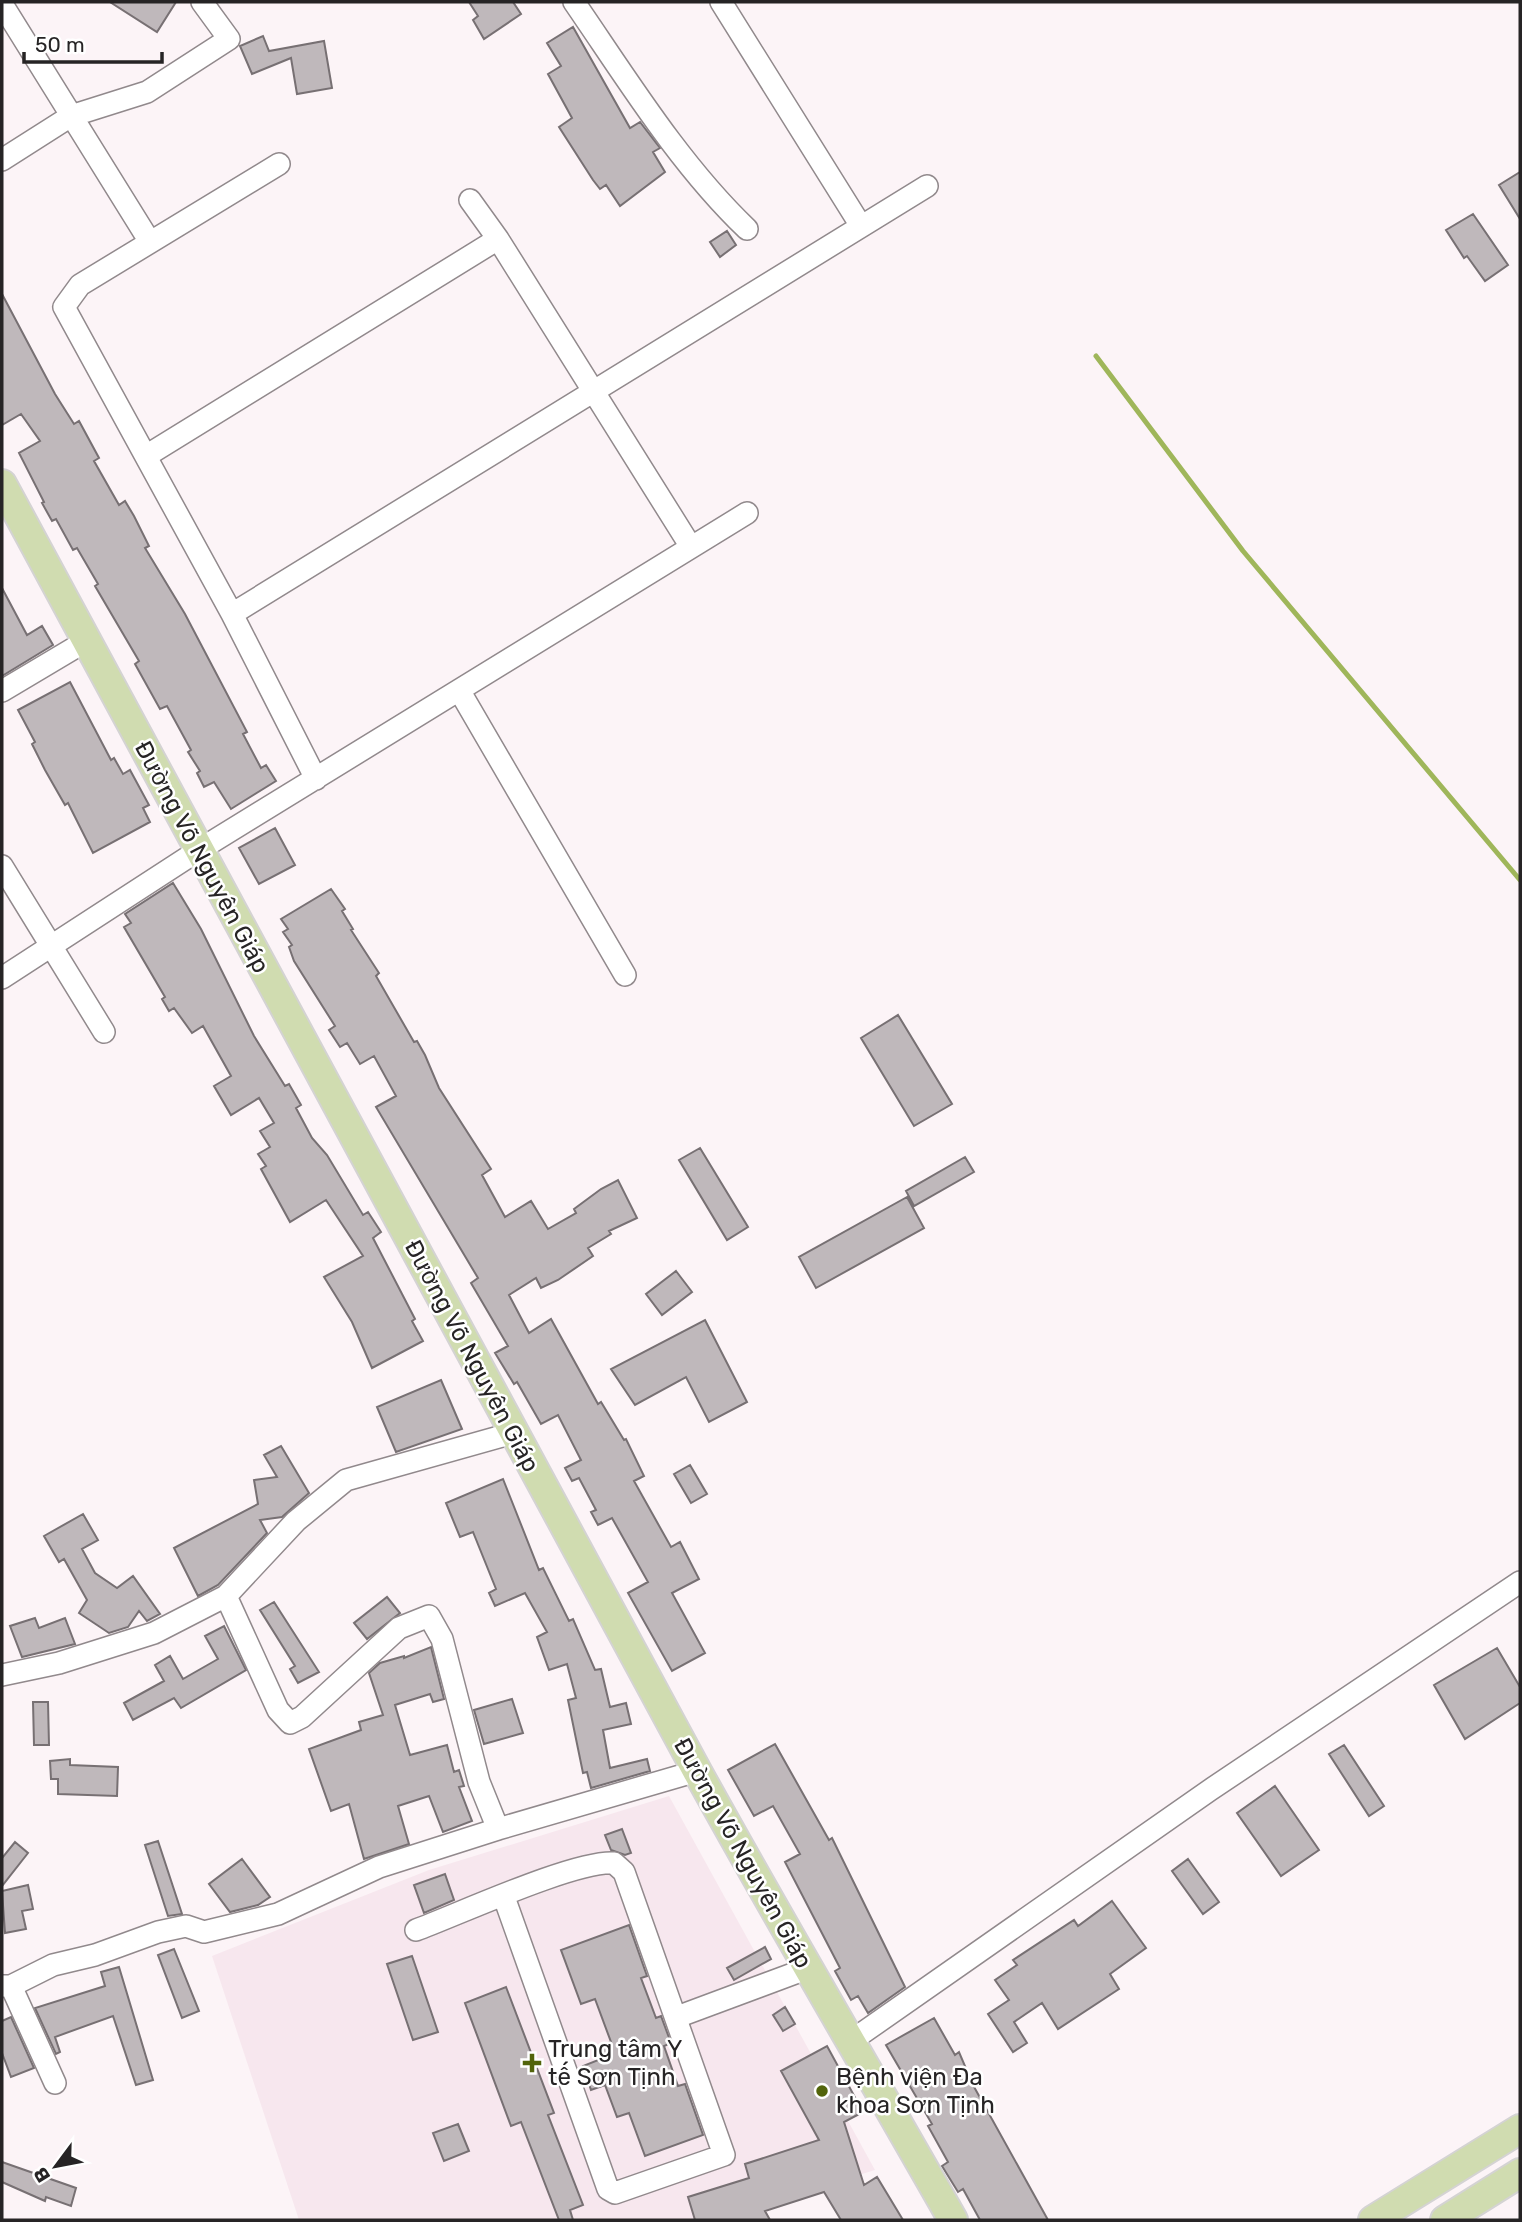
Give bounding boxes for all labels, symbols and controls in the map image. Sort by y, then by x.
scale bar [24,21,163,65]
text: 50 m [35,32,85,57]
street label: Đường Võ Nguyên Giáp [129,736,275,978]
street label: Đường Võ Nguyên Giáp [399,1235,545,1477]
street label: Đường Võ Nguyên Giáp [668,1733,818,1973]
place label: Trung tâm Y tế Sơn Tịnh [548,2035,682,2091]
marker: Trung tâm Y tế Sơn Tịnh [522,2053,542,2073]
place label: Bệnh viện Đa khoa Sơn Tịnh [836,2063,995,2119]
marker: Bệnh viện Đa khoa Sơn Tịnh [814,2083,830,2099]
north arrow [21,2131,91,2201]
text: B [29,2163,55,2187]

